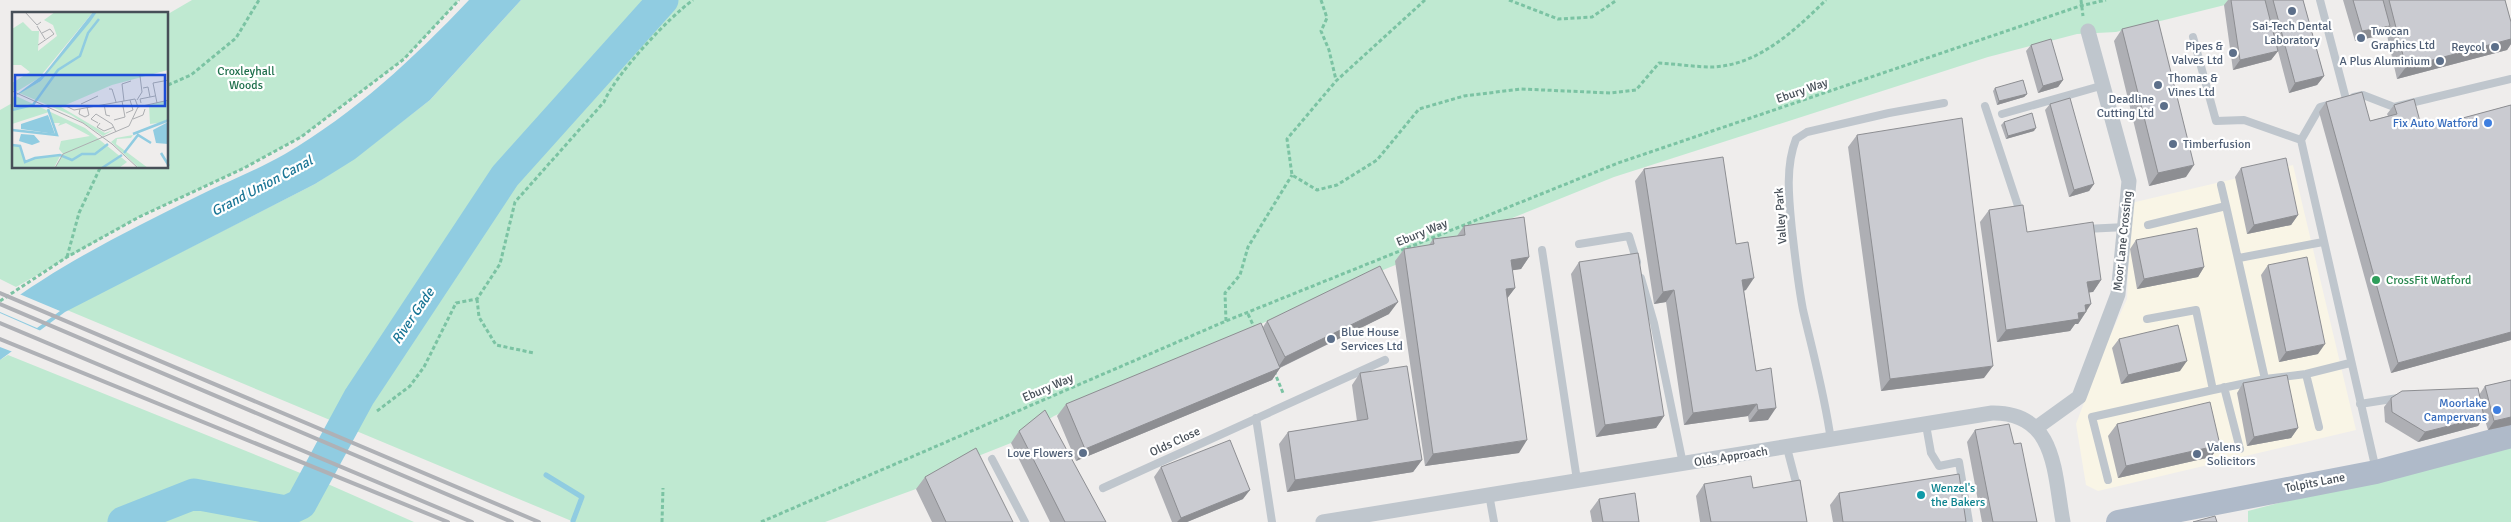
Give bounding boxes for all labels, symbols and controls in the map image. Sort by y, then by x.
marker: Sai-Tech Dental Laboratory [2286,5,2298,17]
inset map [12,12,169,169]
place label: Sai-Tech Dental Laboratory [2252,19,2332,48]
place label: Twocan Graphics Ltd [2371,24,2435,53]
marker: Twocan Graphics Ltd [2355,32,2367,44]
place label: Pipes & Valves Ltd [2172,39,2224,68]
place label: Reycol [2451,40,2485,55]
marker: Reycol [2489,41,2501,53]
marker: Pipes & Valves Ltd [2227,47,2239,59]
place label: A Plus Aluminium [2339,54,2430,69]
marker: A Plus Aluminium [2434,55,2446,67]
park label: Croxleyhall Woods [217,64,275,93]
place label: Thomas & Vines Ltd [2168,71,2218,100]
street label: Ebury Way [1774,75,1830,107]
marker: Thomas & Vines Ltd [2152,79,2164,91]
place label: Deadline Cutting Ltd [2097,92,2154,121]
marker: Deadline Cutting Ltd [2158,100,2170,112]
place label: Fix Auto Watford [2393,116,2478,131]
marker: Fix Auto Watford [2482,117,2494,129]
place label: Timberfusion [2183,137,2251,152]
marker: Timberfusion [2167,138,2179,150]
water label: Grand Union Canal [208,152,316,220]
street label: Valley Park [1772,187,1790,245]
street label: Moor Lane Crossing [2110,190,2136,292]
street label: Ebury Way [1394,216,1450,250]
place label: CrossFit Watford [2386,273,2471,288]
marker: CrossFit Watford [2370,274,2382,286]
water label: River Gade [388,284,438,347]
place label: Blue House Services Ltd [1341,325,1403,354]
marker: Blue House Services Ltd [1325,333,1337,345]
street label: Ebury Way [1020,370,1076,405]
place label: Moorlake Campervans [2424,396,2487,425]
marker: Moorlake Campervans [2491,404,2503,416]
street label: Olds Close [1147,424,1203,460]
place label: Valens Solicitors [2207,440,2256,469]
street label: Olds Approach [1693,444,1769,470]
place label: Love Flowers [1007,446,1073,461]
marker: Love Flowers [1077,447,1089,459]
marker: Valens Solicitors [2191,448,2203,460]
street label: Tolpits Lane [2284,470,2346,496]
place label: Wenzel's the Bakers [1931,481,1985,510]
marker: Wenzel's the Bakers [1915,489,1927,501]

